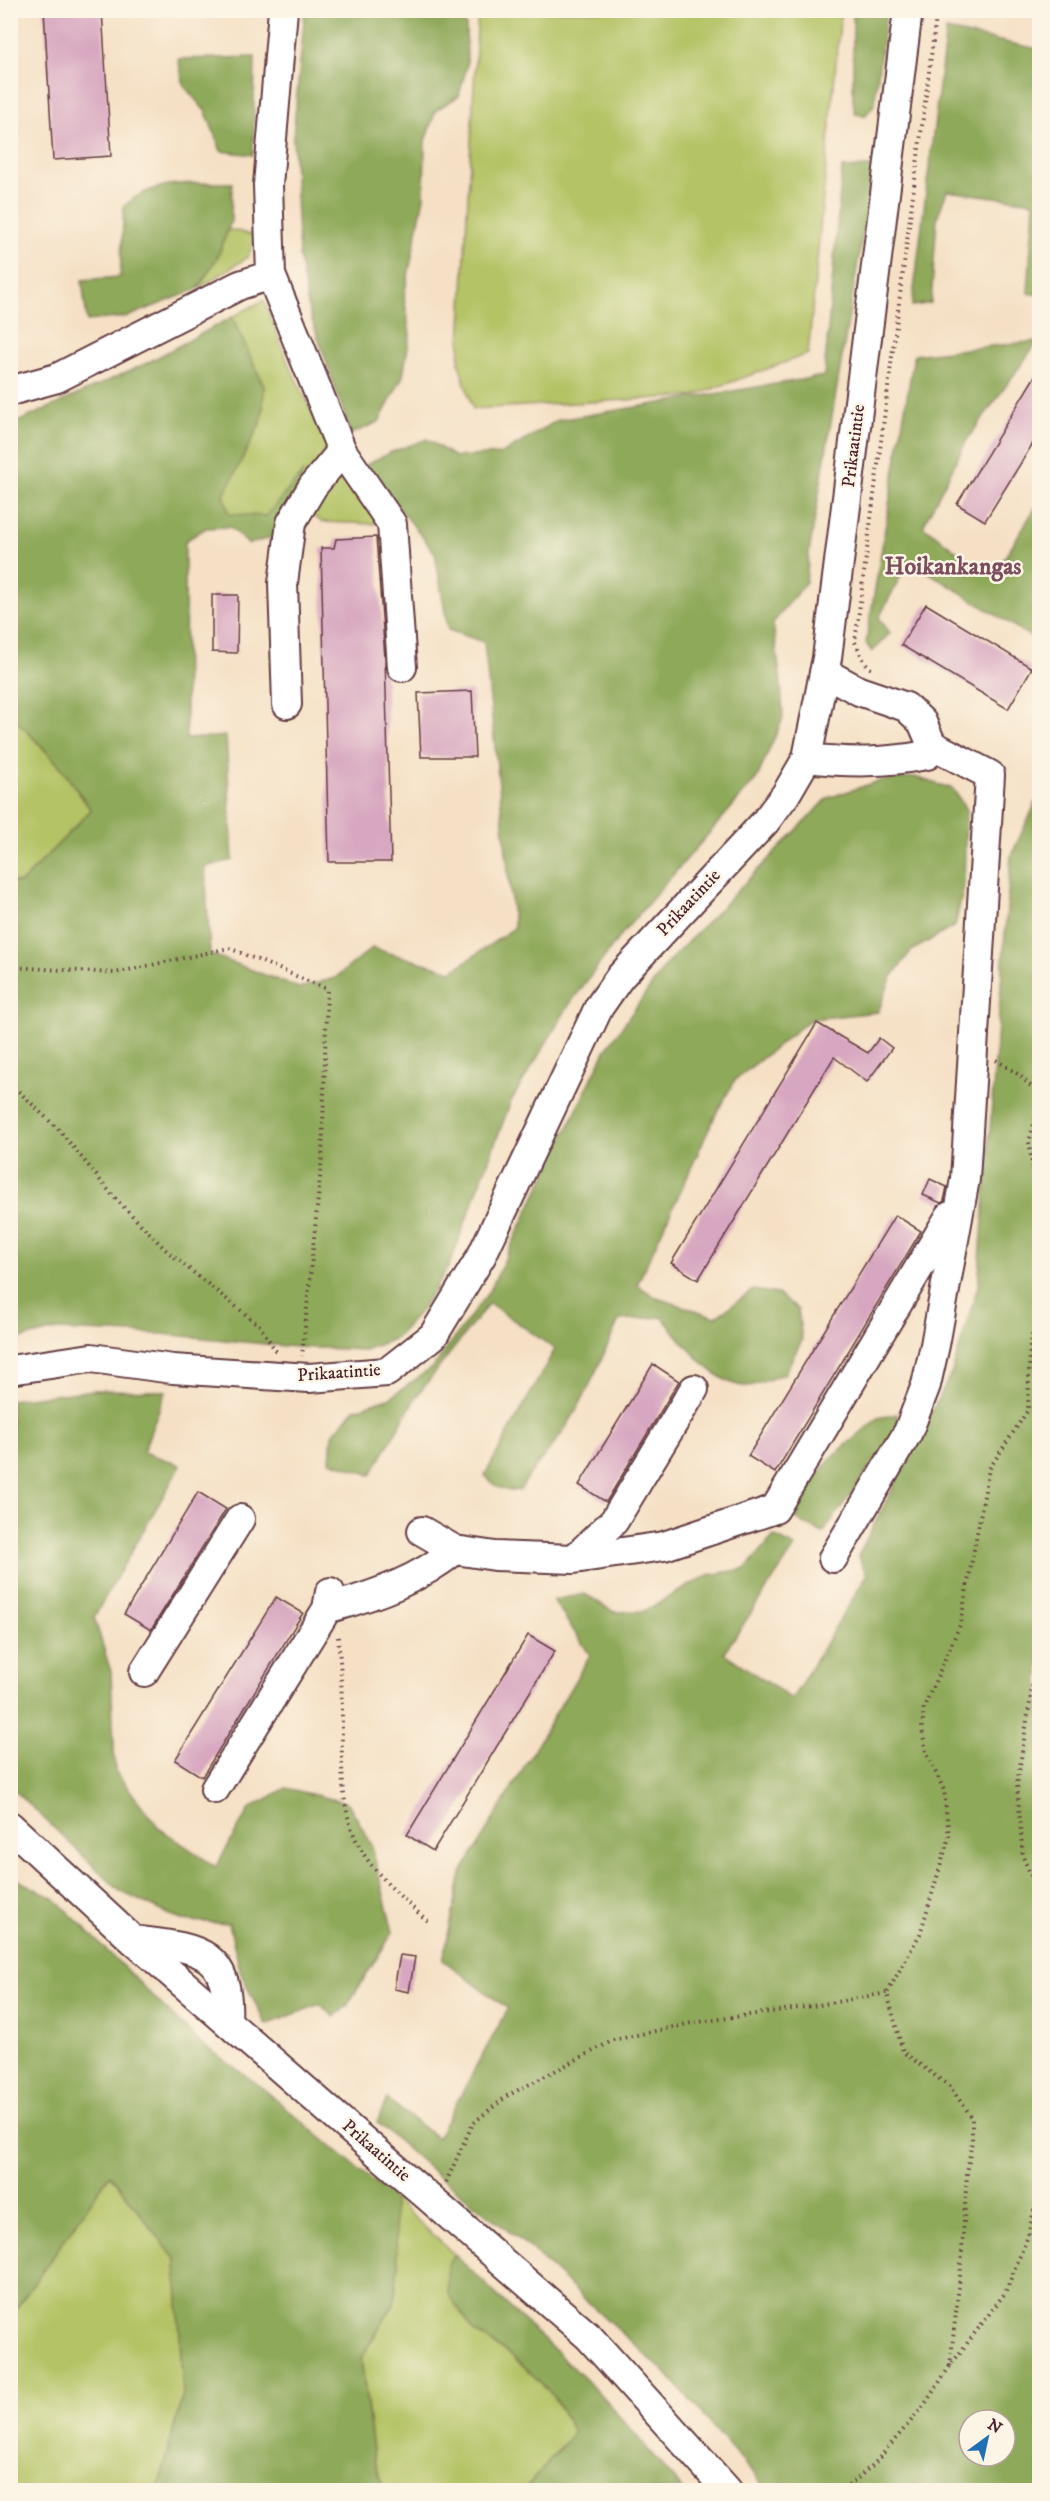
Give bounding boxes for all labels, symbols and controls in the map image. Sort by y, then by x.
street label: Prikaatintie [838,403,870,489]
district label: Hoikankangas [885,552,1021,582]
street label: Prikaatintie [652,865,726,941]
street label: Prikaatintie [297,1359,381,1387]
street label: Prikaatintie [337,2115,415,2187]
north arrow [957,2408,1017,2468]
text: N [984,2414,1006,2438]

